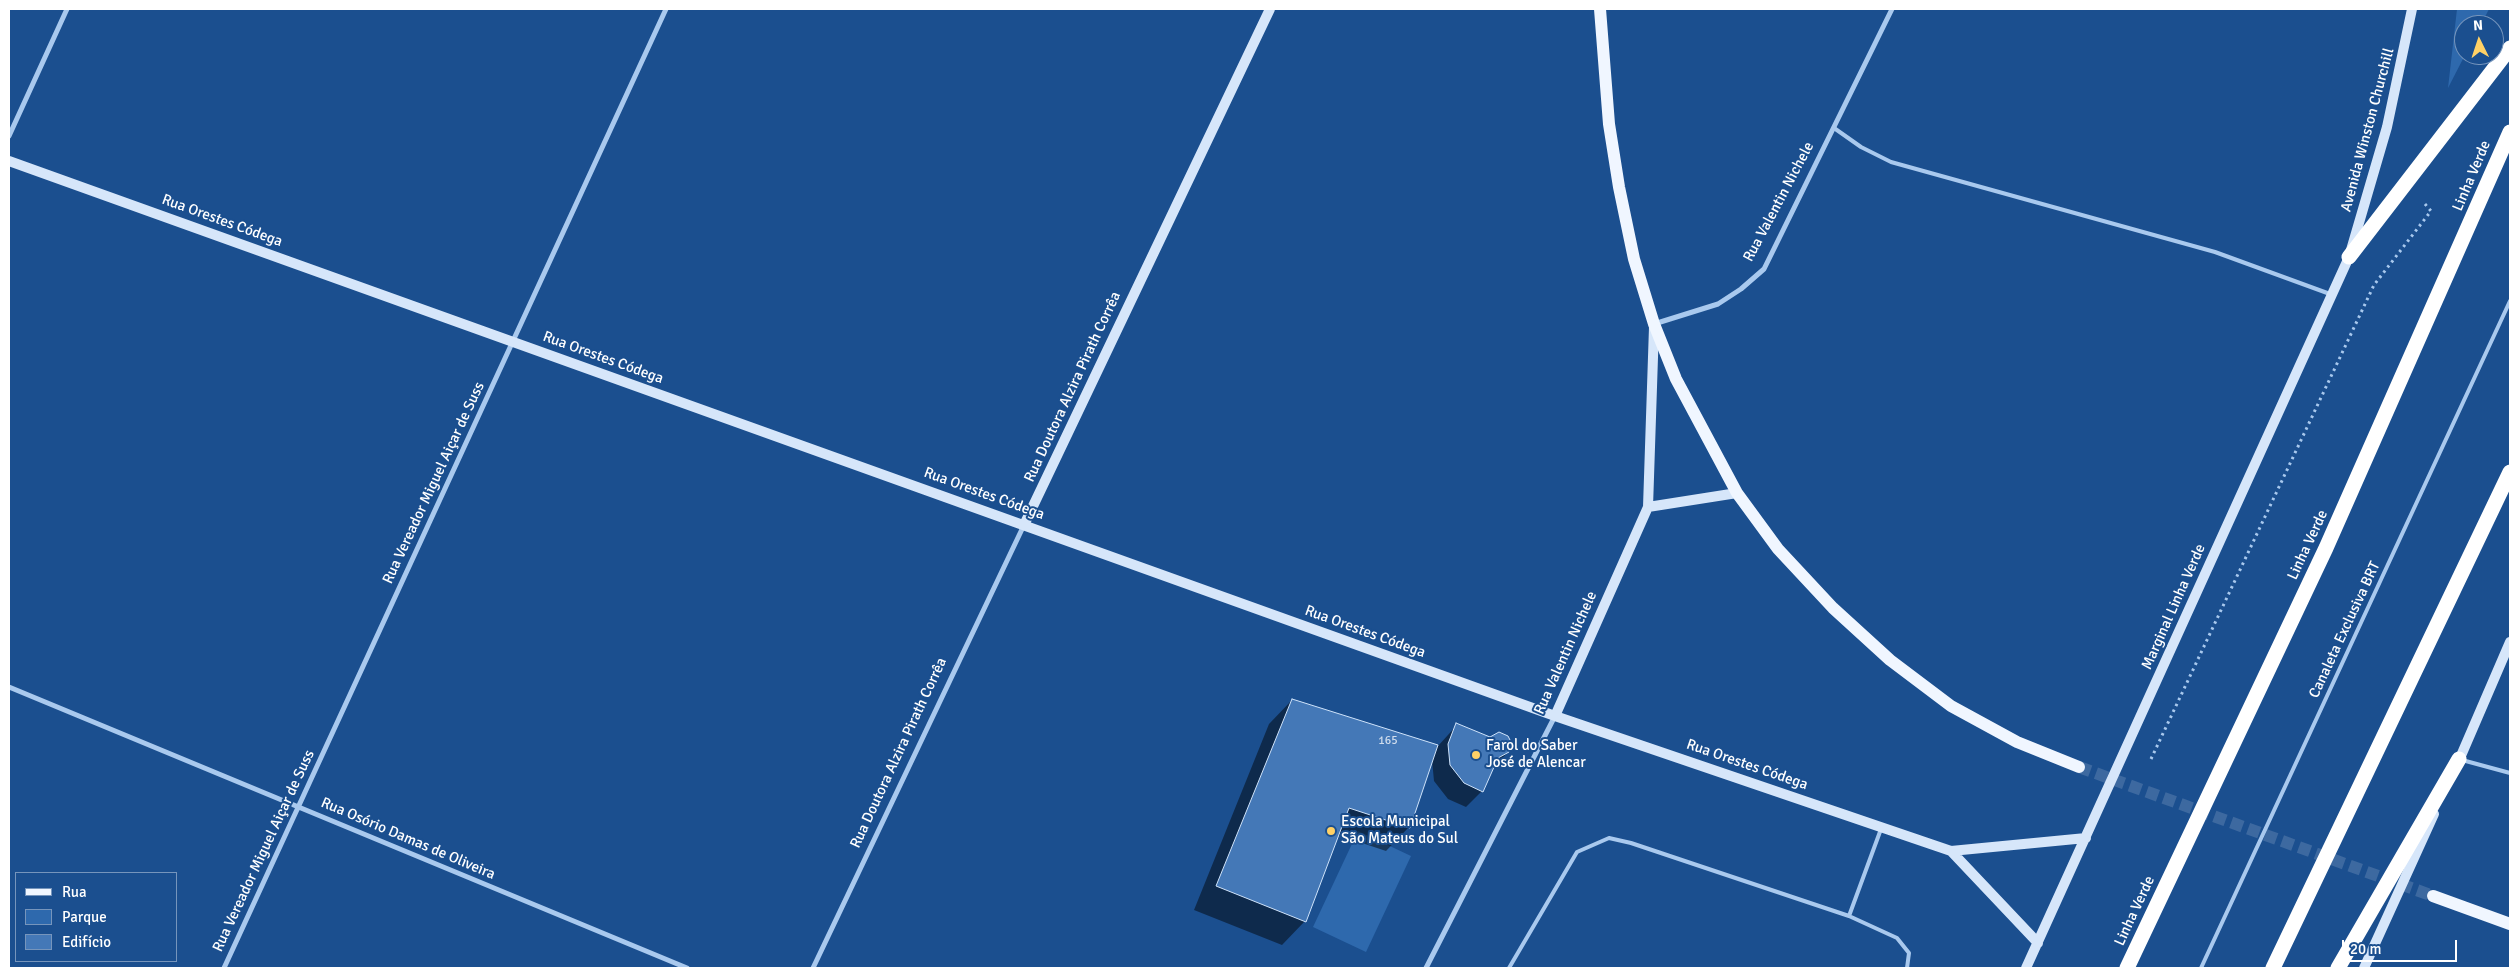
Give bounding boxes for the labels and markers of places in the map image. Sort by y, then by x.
place label: Farol do Saber José de Alencar [1486,737,1586,772]
marker: Farol do Saber José de Alencar [1470,749,1482,761]
place label: Escola Municipal São Mateus do Sul [1341,813,1458,848]
marker: Escola Municipal São Mateus do Sul [1325,825,1337,837]

